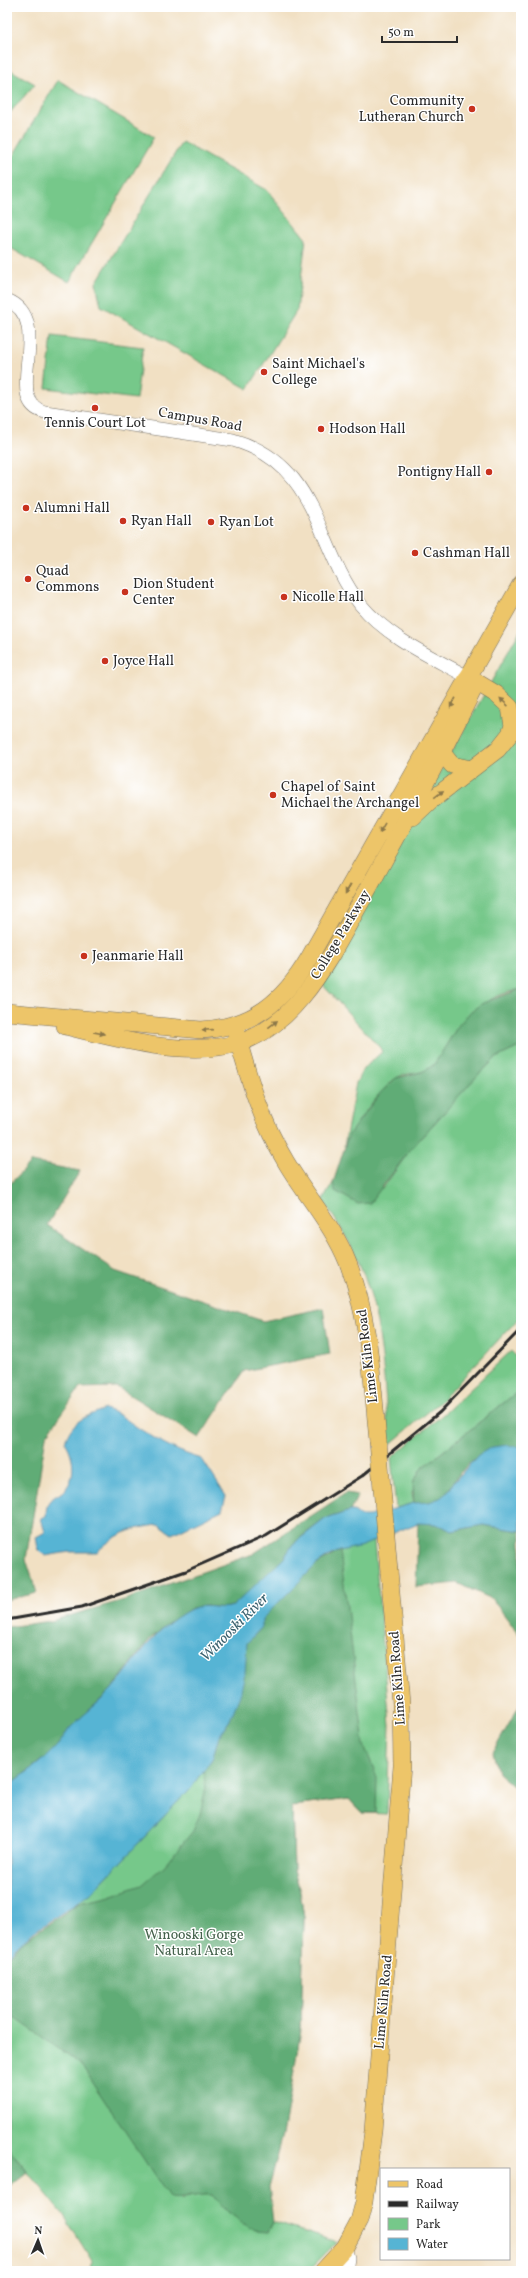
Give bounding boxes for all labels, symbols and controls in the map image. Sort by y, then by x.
scale bar [382,18,457,44]
text: 50 m [388,25,414,41]
place label: Community Lutheran Church [359,92,464,127]
marker: Community Lutheran Church [467,104,477,114]
place label: Saint Michael's College [272,355,365,390]
marker: Saint Michael's College [259,367,269,377]
marker: Tennis Court Lot [90,403,100,413]
street label: Campus Road [157,403,244,437]
place label: Tennis Court Lot [44,414,146,433]
place label: Hodson Hall [329,420,405,439]
marker: Hodson Hall [316,424,326,434]
place label: Pontigny Hall [397,463,481,482]
marker: Pontigny Hall [484,467,494,477]
place label: Alumni Hall [34,499,110,518]
marker: Alumni Hall [21,503,31,513]
place label: Ryan Hall [131,512,192,531]
place label: Ryan Lot [219,513,274,532]
marker: Ryan Hall [118,516,128,526]
marker: Ryan Lot [206,517,216,527]
place label: Cashman Hall [423,544,510,563]
marker: Cashman Hall [410,548,420,558]
place label: Quad Commons [36,562,99,597]
marker: Quad Commons [23,574,33,584]
place label: Dion Student Center [133,575,214,610]
marker: Dion Student Center [120,587,130,597]
place label: Nicolle Hall [292,588,364,607]
marker: Nicolle Hall [279,592,289,602]
place label: Joyce Hall [113,652,174,671]
marker: Joyce Hall [100,656,110,666]
one-way arrow [450,697,456,709]
one-way arrow [499,697,510,706]
place label: Chapel of Saint Michael the Archangel [281,778,419,813]
marker: Chapel of Saint Michael the Archangel [268,790,278,800]
one-way arrow [434,790,444,798]
one-way arrow [379,823,386,834]
one-way arrow [345,883,352,895]
street label: College Parkway [307,886,376,983]
place label: Jeanmarie Hall [92,947,183,966]
marker: Jeanmarie Hall [79,951,89,961]
one-way arrow [267,1020,278,1029]
one-way arrow [201,1026,213,1033]
one-way arrow [93,1031,105,1037]
street label: Lime Kiln Road [353,1308,383,1404]
water label: Winooski River [196,1589,274,1667]
street label: Lime Kiln Road [385,1630,411,1726]
park label: Winooski Gorge Natural Area [144,1926,244,1961]
street label: Lime Kiln Road [370,1954,398,2050]
legend [380,2168,510,2260]
text: Road [416,2177,443,2193]
text: Railway [416,2197,459,2213]
text: Park [416,2217,441,2233]
north arrow [18,2220,58,2260]
text: N [34,2224,43,2239]
text: Water [416,2237,448,2253]

